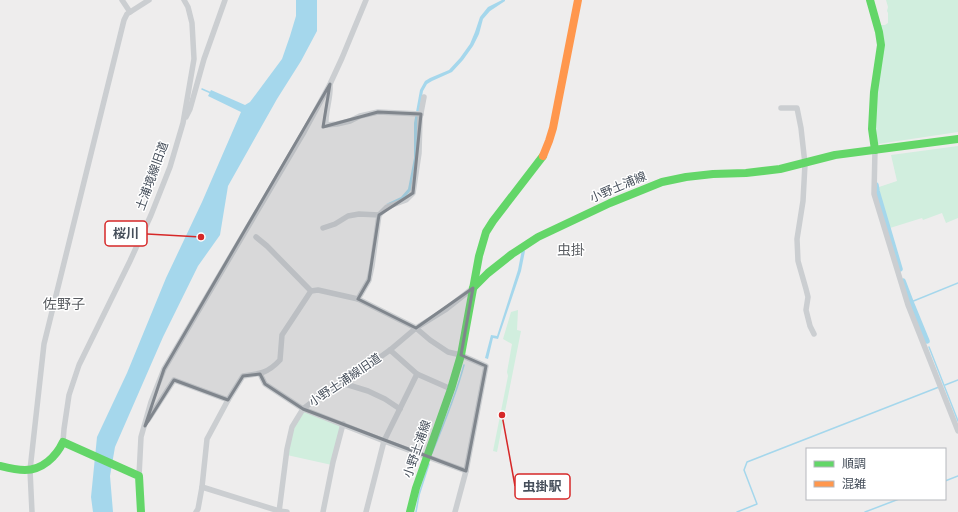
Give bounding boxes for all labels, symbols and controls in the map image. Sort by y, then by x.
street label: 土浦境線旧道 [133,140,171,212]
street label: 小野土浦線 [588,169,648,205]
callout: 桜川 [105,221,147,246]
text: 桜川 [113,226,139,241]
district label: 虫掛 [557,242,585,258]
district label: 佐野子 [43,296,85,312]
street label: 小野土浦線旧道 [306,351,384,409]
street label: 小野土浦線 [401,418,433,480]
legend [806,448,946,500]
text: 順調 [842,457,866,471]
callout: 虫掛駅 [515,474,570,499]
text: 混雑 [842,477,866,491]
text: 虫掛駅 [522,479,562,494]

